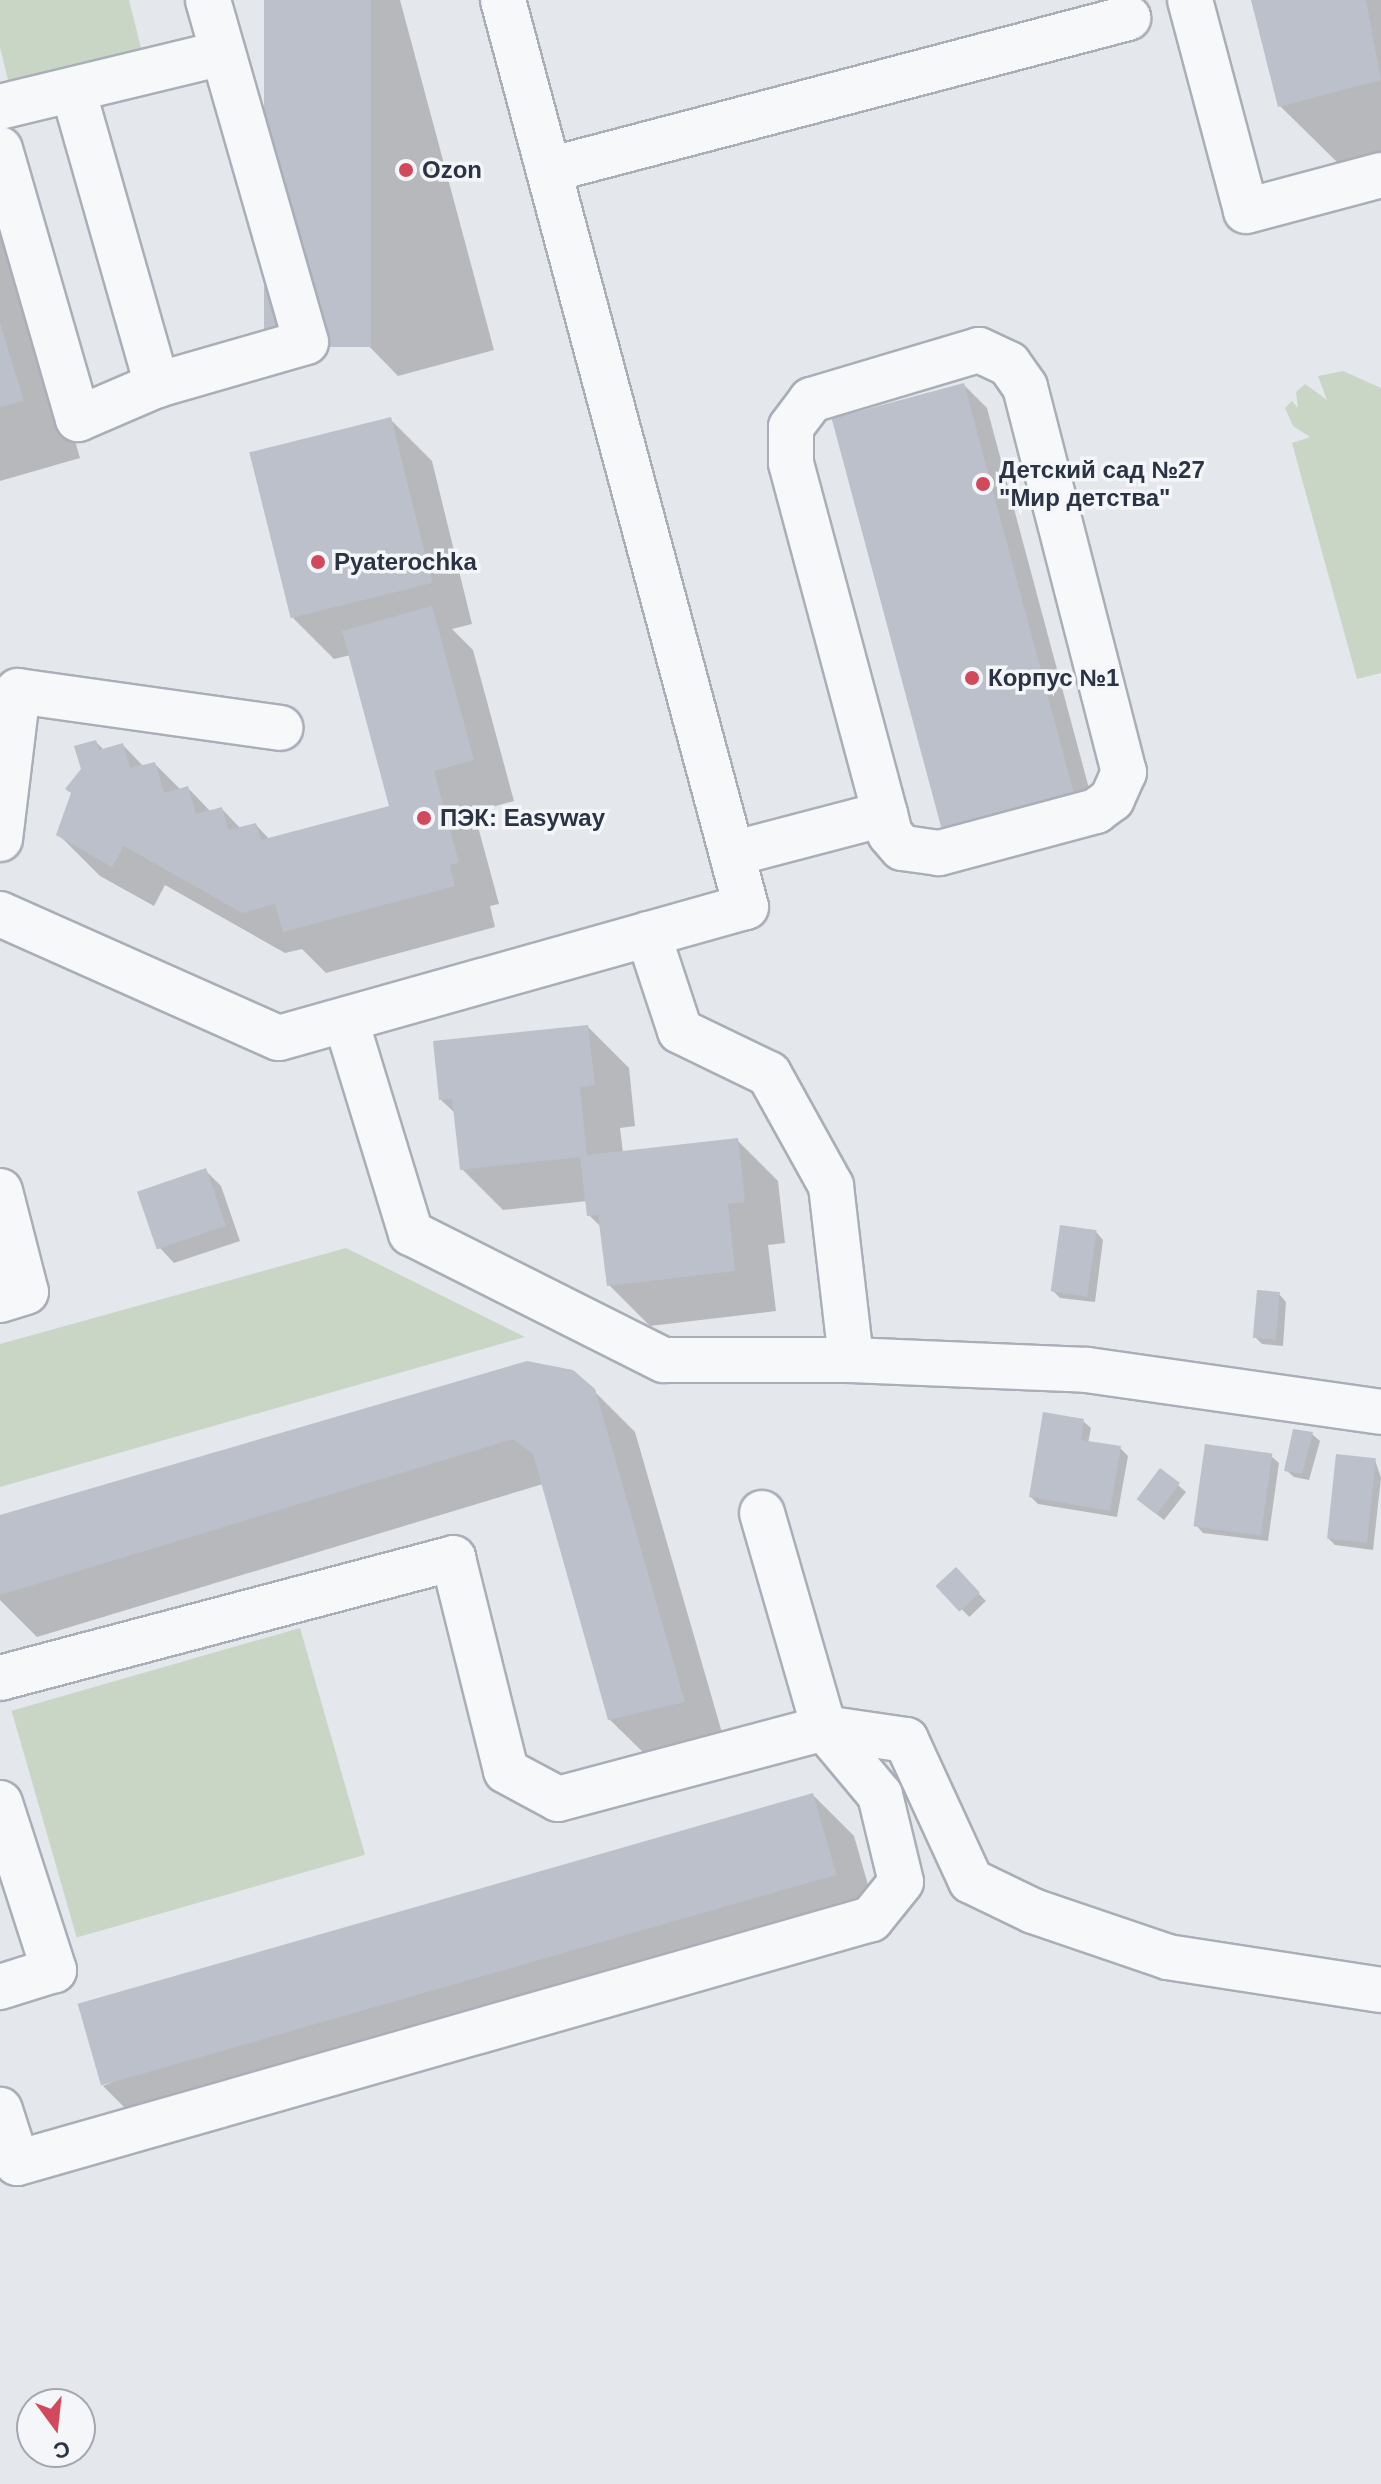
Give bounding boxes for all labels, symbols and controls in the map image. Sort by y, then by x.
place label: Ozon [422,156,482,184]
marker: Ozon [397,161,415,179]
place label: Детский сад №27 "Мир детства" [999,456,1205,512]
marker: Детский сад №27 "Мир детства" [974,475,992,493]
place label: Pyaterochka [334,548,477,576]
marker: Pyaterochka [309,553,327,571]
place label: Корпус №1 [988,664,1119,692]
marker: Корпус №1 [963,669,981,687]
place label: ПЭК: Easyway [440,804,605,832]
marker: ПЭК: Easyway [415,809,433,827]
north arrow [16,2388,96,2468]
text: С [51,2436,73,2464]

